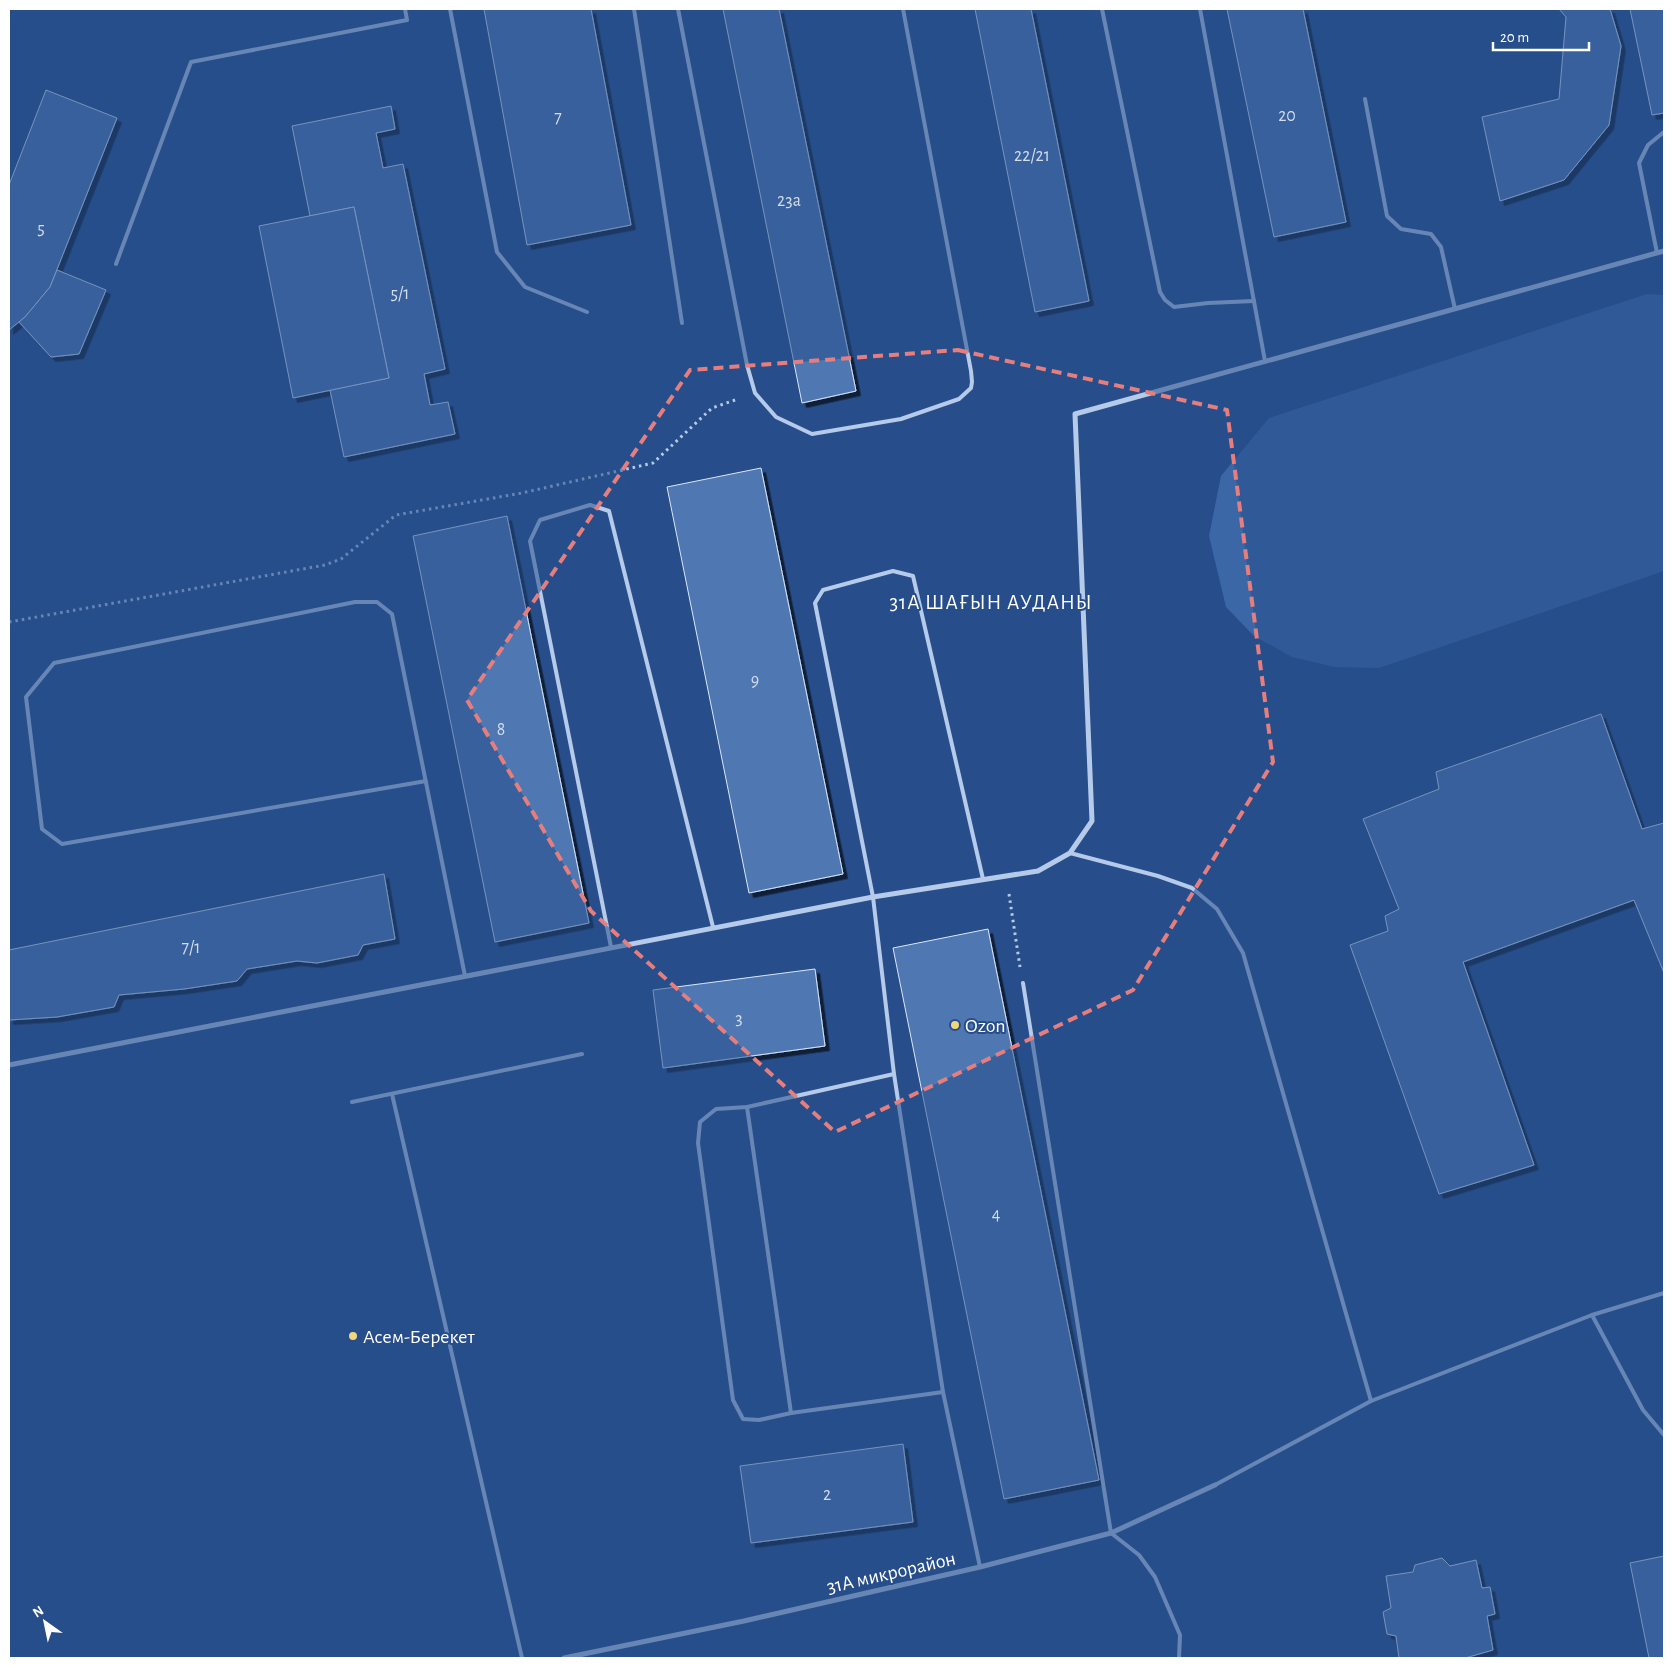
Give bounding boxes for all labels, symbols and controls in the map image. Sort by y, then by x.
scale bar [1493,20,1589,52]
text: 20 m [1500,30,1529,45]
house number: 20 [1278,107,1296,125]
house number: 7 [554,109,562,127]
house number: 22/21 [1014,147,1050,165]
house number: 23а [777,192,801,210]
house number: 5 [37,220,45,238]
house number: 5/1 [391,285,409,303]
district label: 31А ШАҒЫН АУДАНЫ [889,592,1093,613]
house number: 9 [751,672,759,690]
house number: 8 [497,721,505,739]
house number: 7/1 [182,939,200,957]
house number: 3 [735,1010,743,1028]
place label: Ozon [965,1016,1006,1036]
marker: Ozon [949,1019,961,1031]
house number: 4 [992,1206,1001,1224]
place label: Асем-Берекет [363,1327,476,1347]
marker: Асем-Берекет [347,1330,359,1342]
house number: 2 [823,1486,831,1504]
street label: 31А микрорайон [825,1548,958,1598]
north arrow [20,1597,70,1647]
text: N [31,1603,46,1620]

